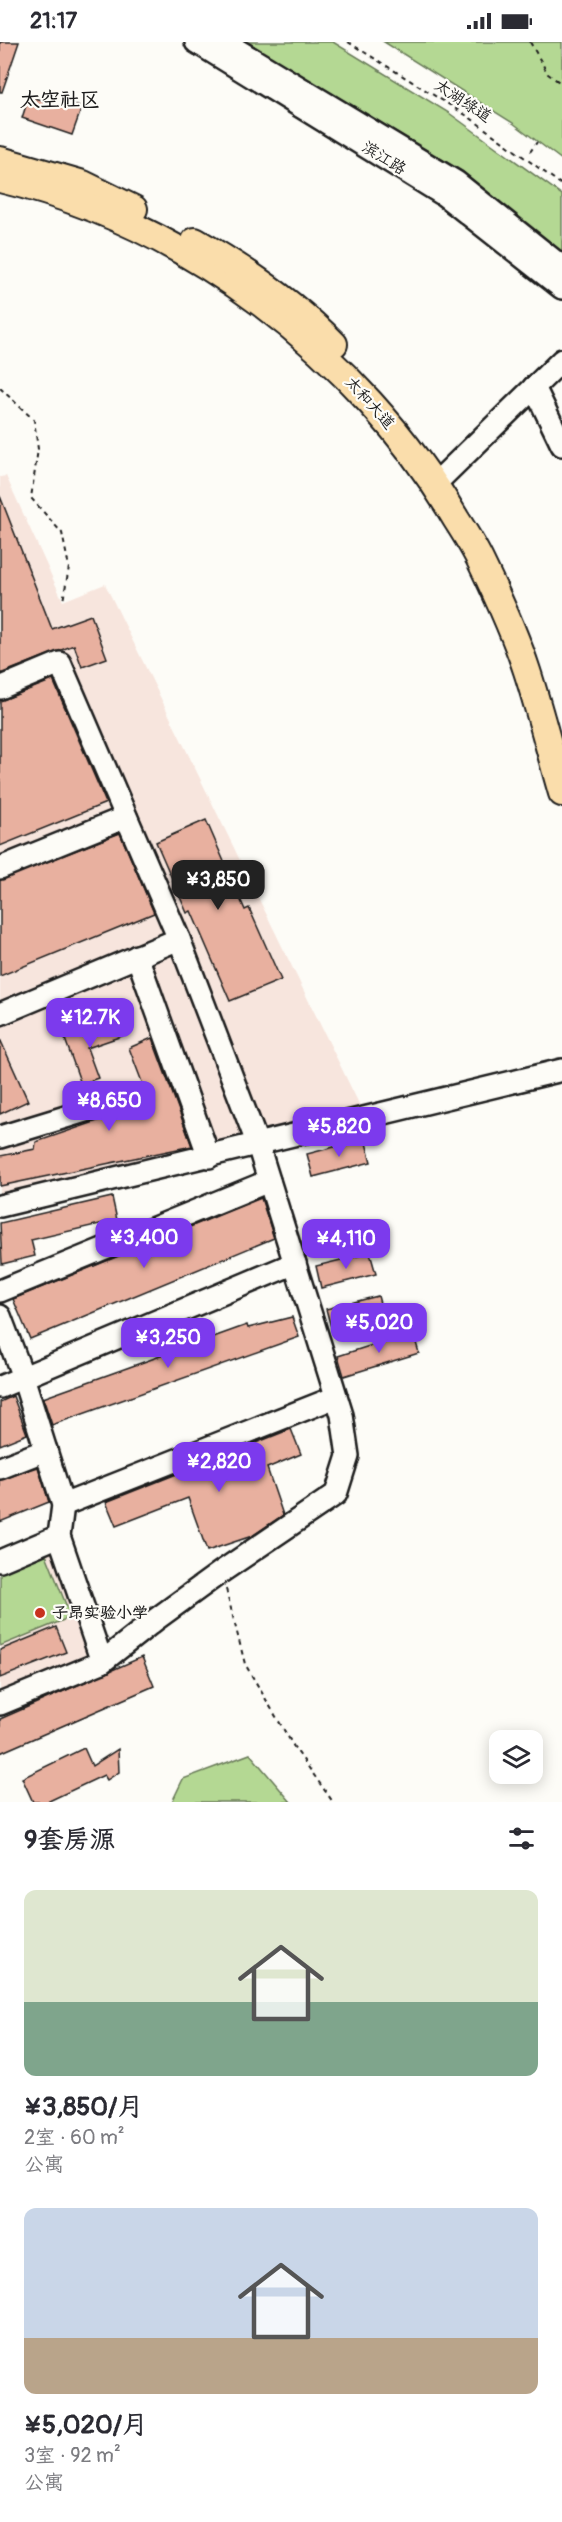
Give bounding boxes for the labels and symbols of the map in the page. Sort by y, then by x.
street label: 太湖绿道 [431,75,495,127]
district label: 太空社区 [20,87,100,112]
street label: 滨江路 [358,137,410,179]
street label: 太和大道 [341,373,399,433]
pin: ¥3,850 [169,860,267,911]
pin: ¥12.7K [41,998,139,1049]
pin: ¥8,650 [60,1081,158,1132]
pin: ¥5,820 [290,1107,388,1158]
pin: ¥3,400 [95,1218,193,1269]
pin: ¥4,110 [297,1219,395,1270]
pin: ¥5,020 [330,1303,428,1354]
pin: ¥3,250 [119,1318,217,1369]
pin: ¥2,820 [170,1442,268,1493]
place label: 子昂实验小学 [52,1603,148,1623]
marker: 子昂实验小学 [33,1606,47,1620]

